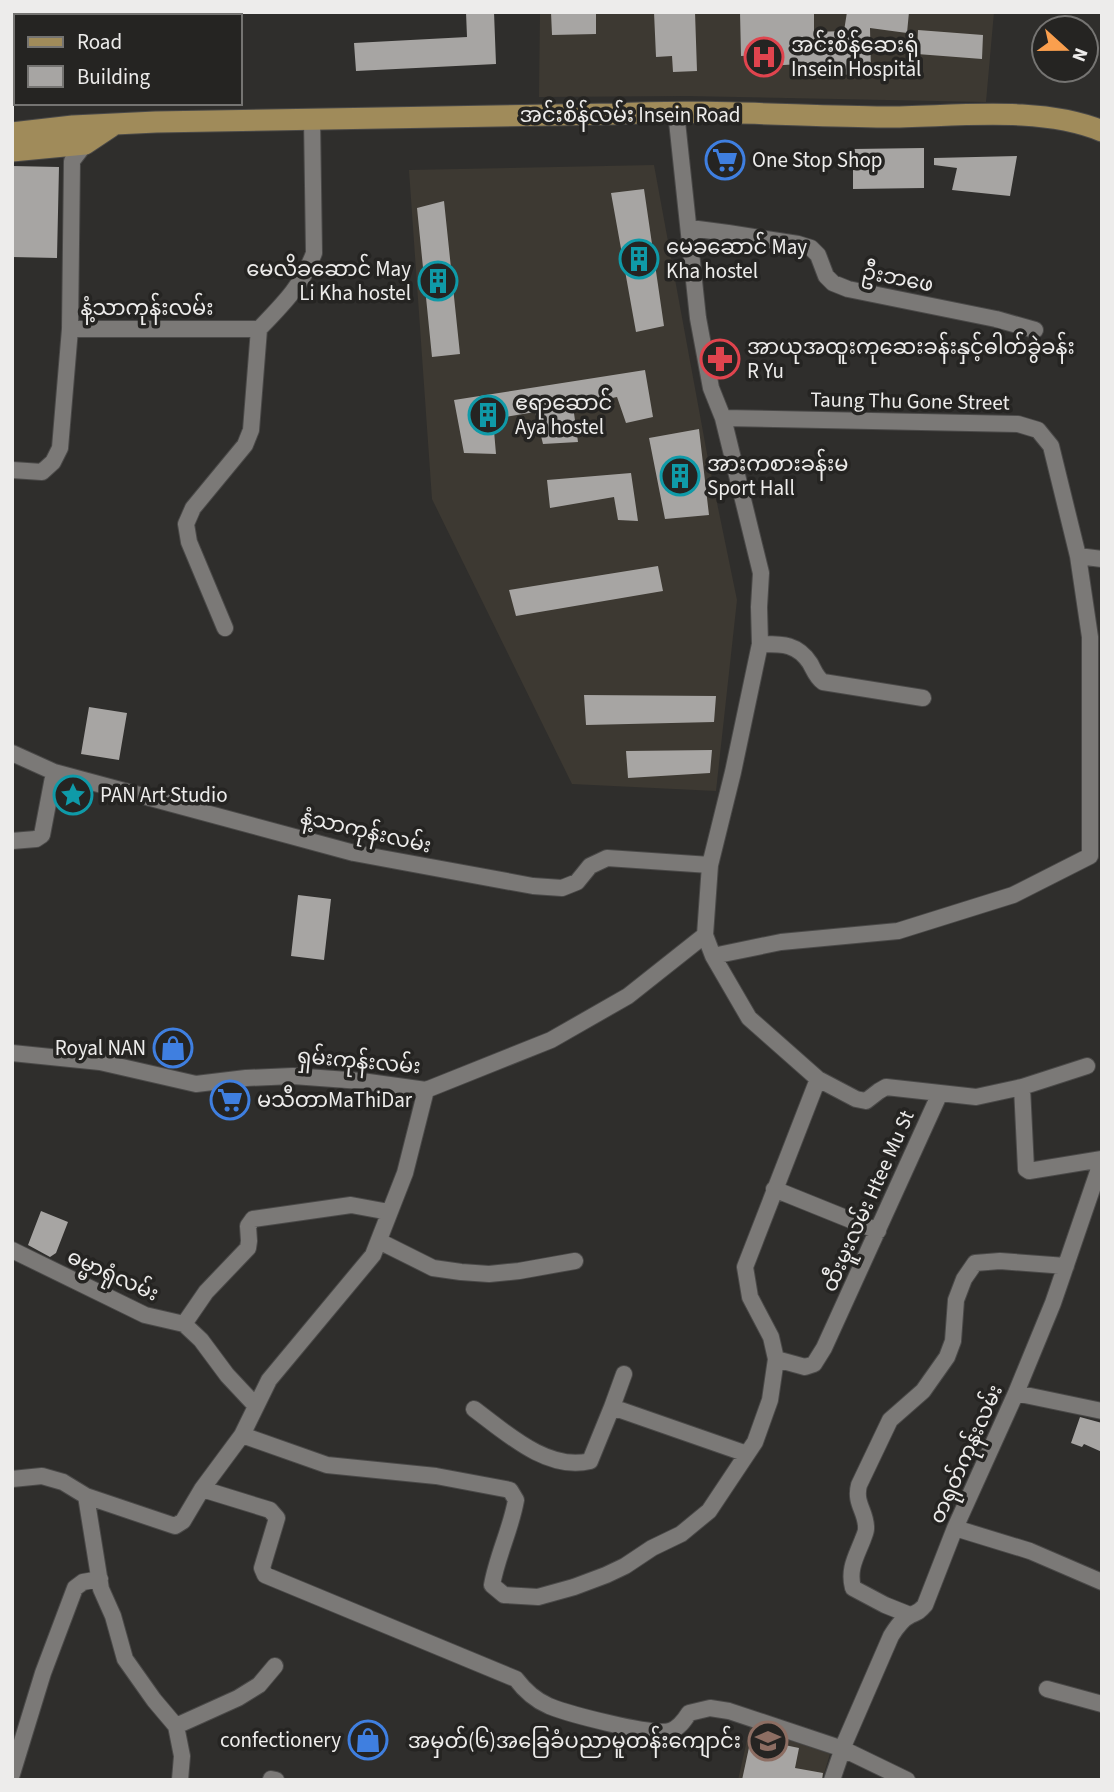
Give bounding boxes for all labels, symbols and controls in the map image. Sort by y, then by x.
legend [14,14,242,105]
north arrow [1030,14,1100,84]
text: Road [77,27,122,57]
place label: အင်းစိန်ဆေးရုံ Insein Hospital [791,29,921,84]
hospital icon: အင်းစိန်ဆေးရုံ Insein Hospital [743,36,785,78]
text: N [1065,44,1094,65]
text: Building [77,62,151,92]
street label: အင်းစိန်လမ်း Insein Road [520,99,740,132]
supermarket icon: One Stop Shop [704,139,746,181]
place label: One Stop Shop [752,145,883,175]
place label: မေခဆောင် May Kha hostel [666,231,807,286]
building icon: မေခဆောင် May Kha hostel [618,238,660,280]
place label: မေလိခဆောင် May Li Kha hostel [246,253,411,308]
street label: ဦးဘဖေ [859,256,936,302]
building icon: မေလိခဆောင် May Li Kha hostel [417,260,459,302]
street label: နံ့သာကုန်းလမ်း [80,292,214,325]
place label: အာယုအထူးကုဆေးခန်းနှင့်ဓါတ်ခွဲခန်း R Yu [747,331,1075,386]
pharmacy icon: အာယုအထူးကုဆေးခန်းနှင့်ဓါတ်ခွဲခန်း R Yu [699,338,741,380]
street label: Taung Thu Gone Street [810,384,1010,418]
place label: ဧရာဆောင် Aya hostel [515,387,612,442]
building icon: ဧရာဆောင် Aya hostel [467,394,509,436]
place label: အားကစားခန်းမ Sport Hall [707,448,848,503]
building icon: အားကစားခန်းမ Sport Hall [659,455,701,497]
place icon: PAN Art Studio [52,774,94,816]
place label: PAN Art Studio [100,780,228,810]
street label: နံ့သာကုန်းလမ်း [297,800,434,863]
shop icon: Royal NAN [152,1027,194,1069]
place label: Royal NAN [55,1033,146,1063]
street label: ရှမ်းကုန်းလမ်း [296,1040,422,1083]
supermarket icon: မသီတာMaThiDar [209,1079,251,1121]
place label: မသီတာMaThiDar [257,1084,413,1115]
street label: ထီးမူးလမ်း Htee Mu St [814,1105,923,1297]
street label: ဓမ္မာရုံလမ်း [61,1241,164,1311]
street label: တရုတ်ကုန်းလမ်း [921,1379,1012,1529]
shop icon: confectionery [347,1719,389,1761]
school or university icon: အမှတ်(၆)အခြေခံပညာမူတန်းကျောင်း [747,1720,789,1762]
place label: confectionery [220,1725,341,1755]
place label: အမှတ်(၆)အခြေခံပညာမူတန်းကျောင်း [408,1725,741,1759]

